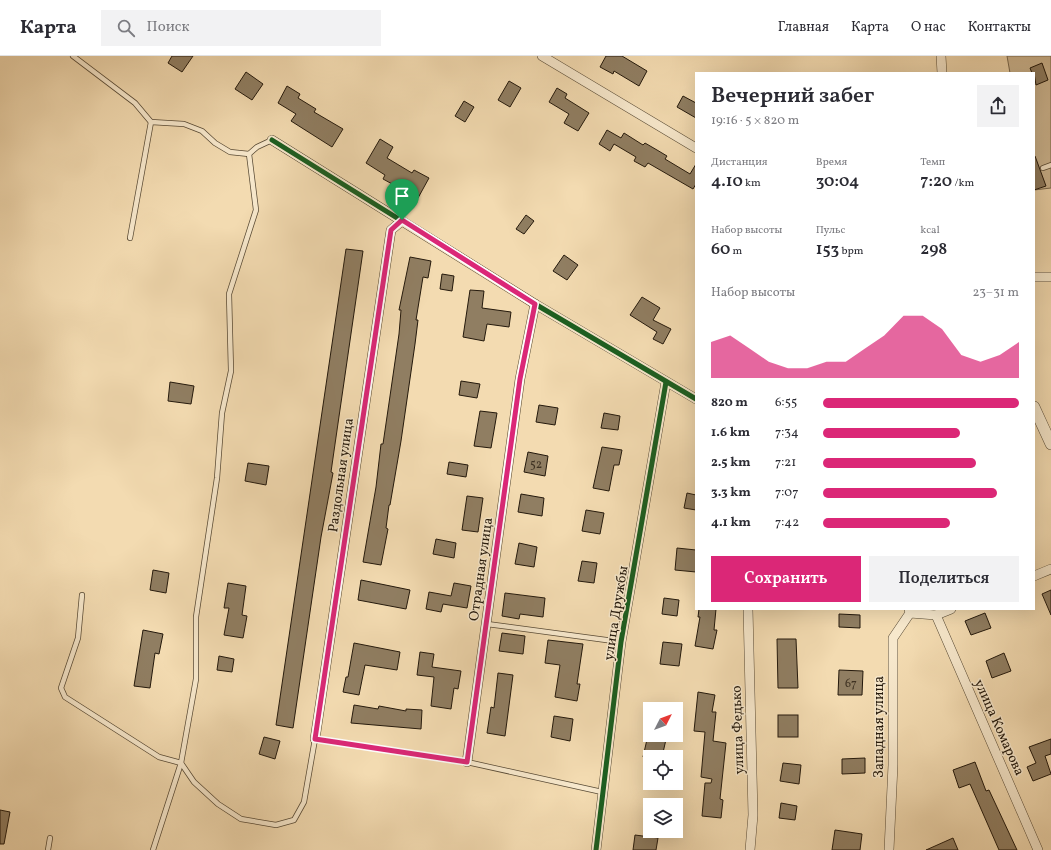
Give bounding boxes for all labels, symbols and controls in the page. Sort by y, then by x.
search box [101,10,381,46]
text: Карта [20,15,77,41]
icon: search [115,17,137,39]
text: Поиск [147,17,190,38]
text: Главная [778,18,829,37]
text: Карта [851,18,889,37]
text: О нас [911,18,946,37]
text: Контакты [968,18,1031,37]
text: Вечерний забег [711,81,874,112]
button: share [977,85,1019,127]
text: 19:16 · 5 × 820 m [711,112,799,130]
text: Дистанция [711,155,768,170]
text: Время [816,155,847,170]
text: Темп [920,155,945,170]
text: 4.10 [711,170,743,193]
text: 30:04 [816,170,859,193]
text: 7:20 [920,170,952,193]
text: km [743,176,761,191]
text: /km [952,176,974,191]
pin [385,179,419,220]
icon: arrive [391,185,413,207]
text: Набор высоты [711,223,782,238]
text: Пульс [816,223,845,238]
text: kcal [920,223,940,238]
text: 60 [711,238,730,261]
text: 153 [816,238,839,261]
text: 298 [920,238,947,261]
text: m [730,244,742,259]
text: bpm [839,244,864,259]
text: Набор высоты [711,284,795,302]
text: 23–31 m [973,284,1019,302]
text: 820 m [711,394,748,412]
text: 6:55 [775,394,797,412]
street label: Раздольная улица [324,417,359,534]
text: 1.6 km [711,424,750,442]
text: 7:34 [775,424,799,442]
text: 2.5 km [711,454,751,472]
text: 7:21 [775,454,796,472]
house number: 52 [530,457,542,473]
text: 3.3 km [711,484,751,502]
text: 7:07 [775,484,799,502]
text: 4.1 km [711,514,751,532]
text: 7:42 [775,514,799,532]
street label: Отрадная улица [465,516,498,622]
button: Сохранить [711,556,861,602]
button: Поделиться [869,556,1019,602]
street label: улица Дружбы [600,564,633,662]
house number: 67 [845,676,857,692]
street label: Западная улица [870,676,889,778]
street label: улица Комарова [969,676,1028,779]
street label: улица Федько [727,685,750,775]
north arrow [643,702,683,742]
map controls [643,702,683,838]
button: locate [643,750,683,790]
button: layers [643,798,683,838]

